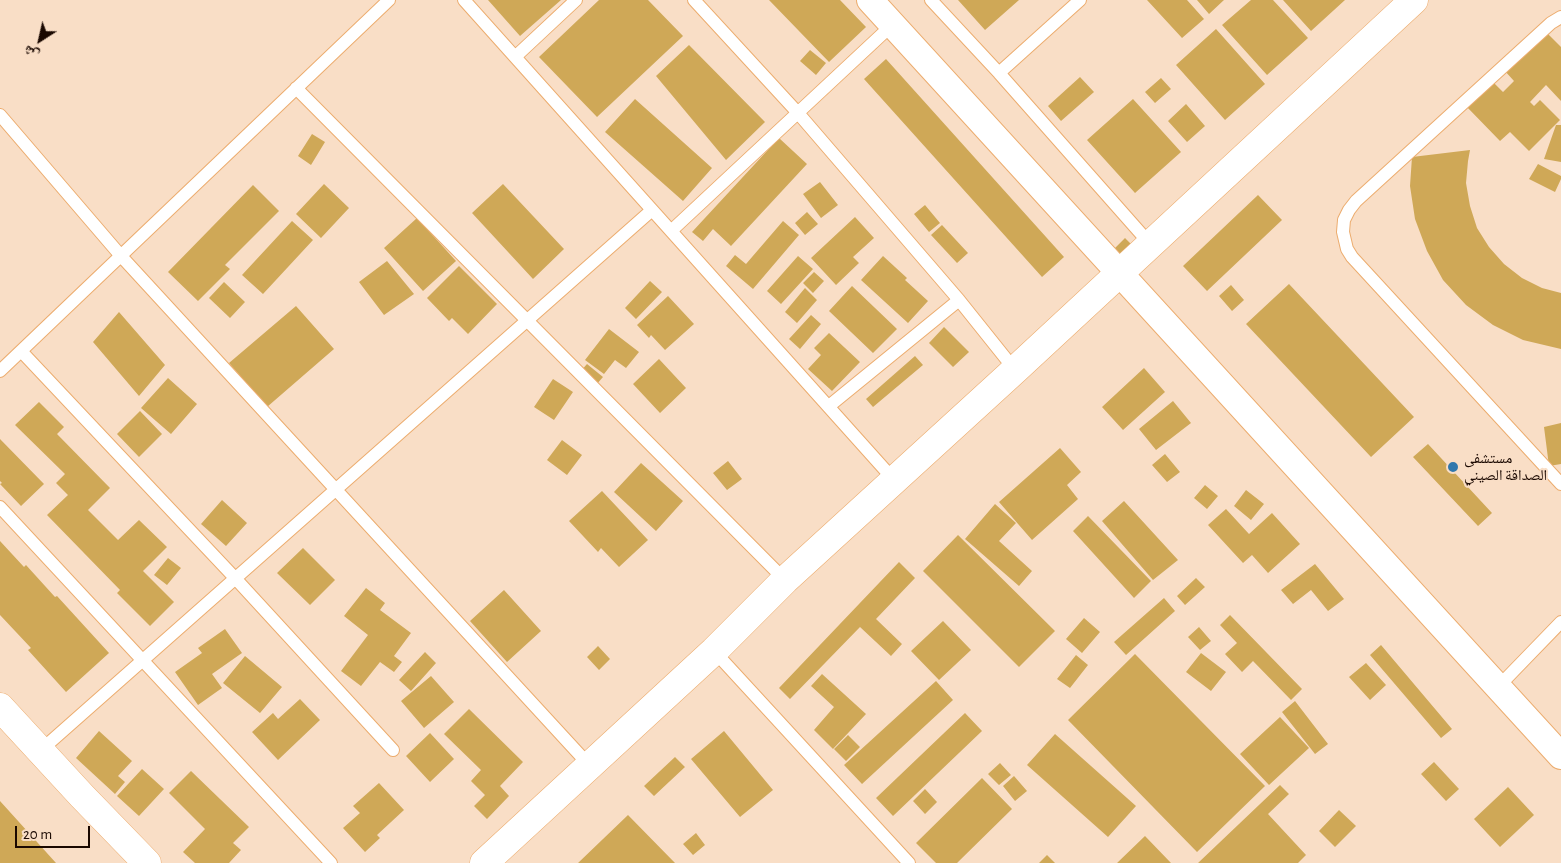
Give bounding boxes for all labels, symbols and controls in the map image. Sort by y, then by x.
north arrow [15,15,65,65]
text: ش [21,42,42,62]
place label: مستشفى الصداقة الصيني [1464,449,1547,484]
marker: مستشفى الصداقة الصيني [1446,460,1460,474]
scale bar [18,816,92,848]
text: 20 m [23,827,52,842]

